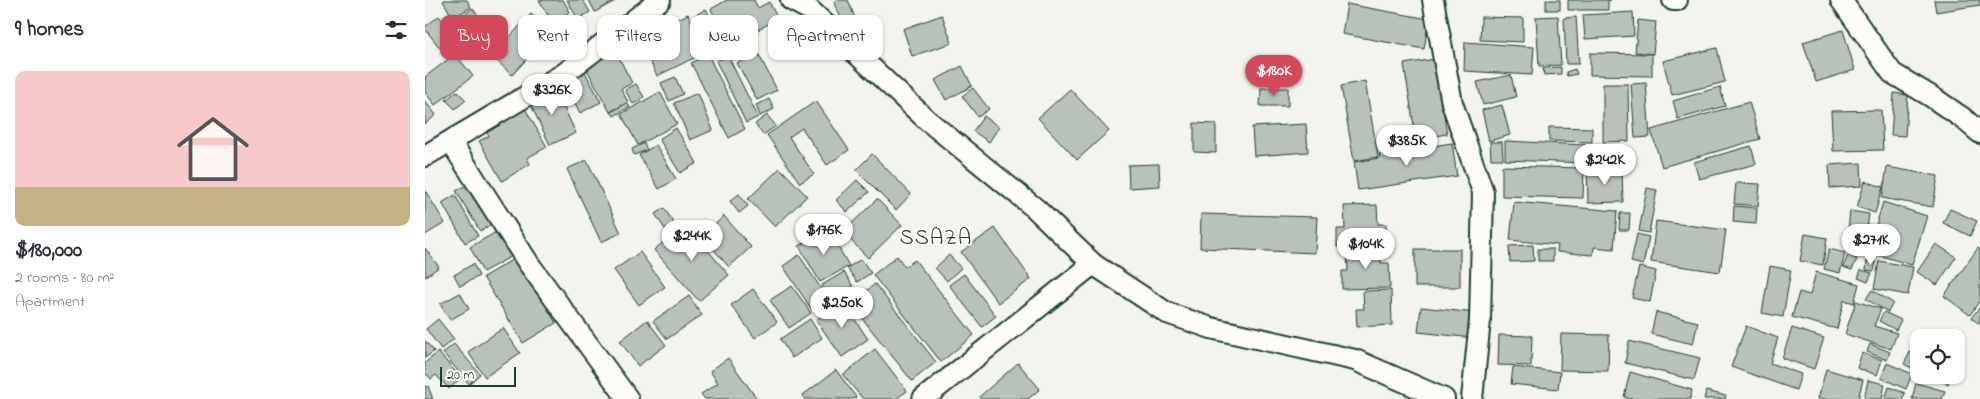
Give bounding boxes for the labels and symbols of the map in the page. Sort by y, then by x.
pin: $180K [1239,54,1309,97]
pin: $326K [517,74,587,116]
pin: $385K [1372,124,1442,167]
pin: $242K [1570,144,1640,186]
pin: $176K [789,214,859,256]
pin: $244K [657,220,727,262]
district label: SSAZA [900,223,972,255]
pin: $271K [1836,224,1906,266]
pin: $104K [1331,228,1401,270]
pin: $250K [807,286,877,329]
scale bar [440,364,516,387]

